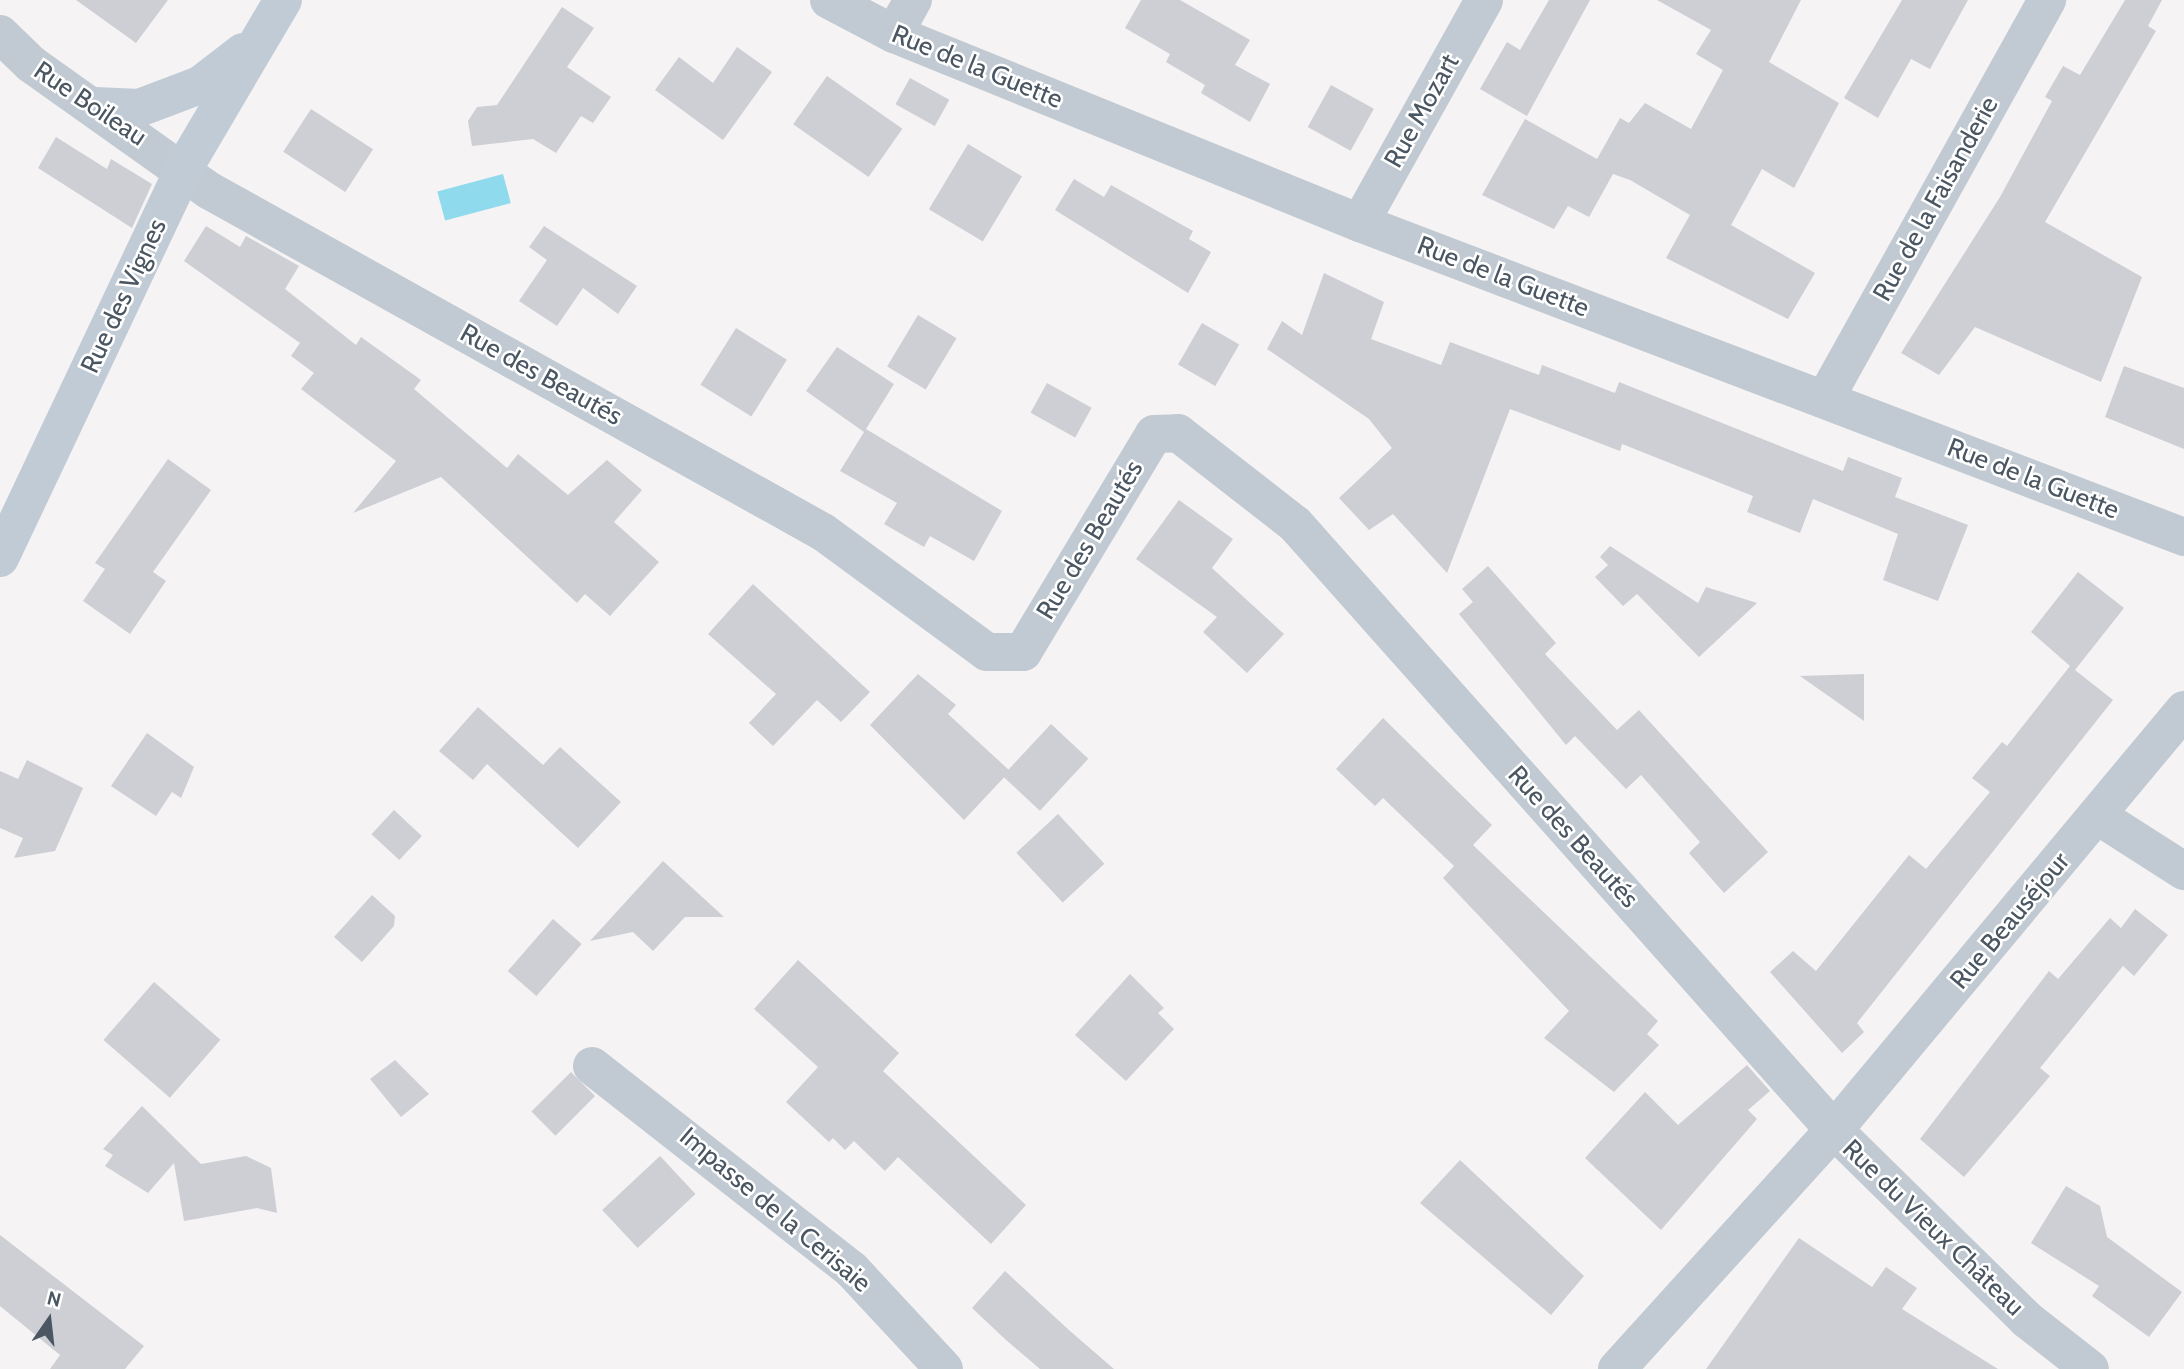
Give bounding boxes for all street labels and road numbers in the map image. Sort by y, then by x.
street label: Rue de la Guette [887,19,1067,115]
street label: Rue Mozart [1378,49,1466,173]
street label: Rue Boileau [28,55,152,153]
street label: Rue de la Faisanderie [1867,91,2005,307]
street label: Rue des Vignes [75,214,173,378]
street label: Rue de la Guette [1413,230,1593,324]
street label: Rue des Beautés [455,318,627,432]
street label: Rue de la Guette [1943,432,2123,526]
street label: Rue des Beautés [1030,455,1150,625]
street label: Rue des Beautés [1501,760,1645,914]
street label: Rue Beauséjour [1944,846,2076,996]
street label: Impasse de la Cerisaie [673,1121,877,1299]
street label: Rue du Vieux Château [1836,1133,2030,1323]

